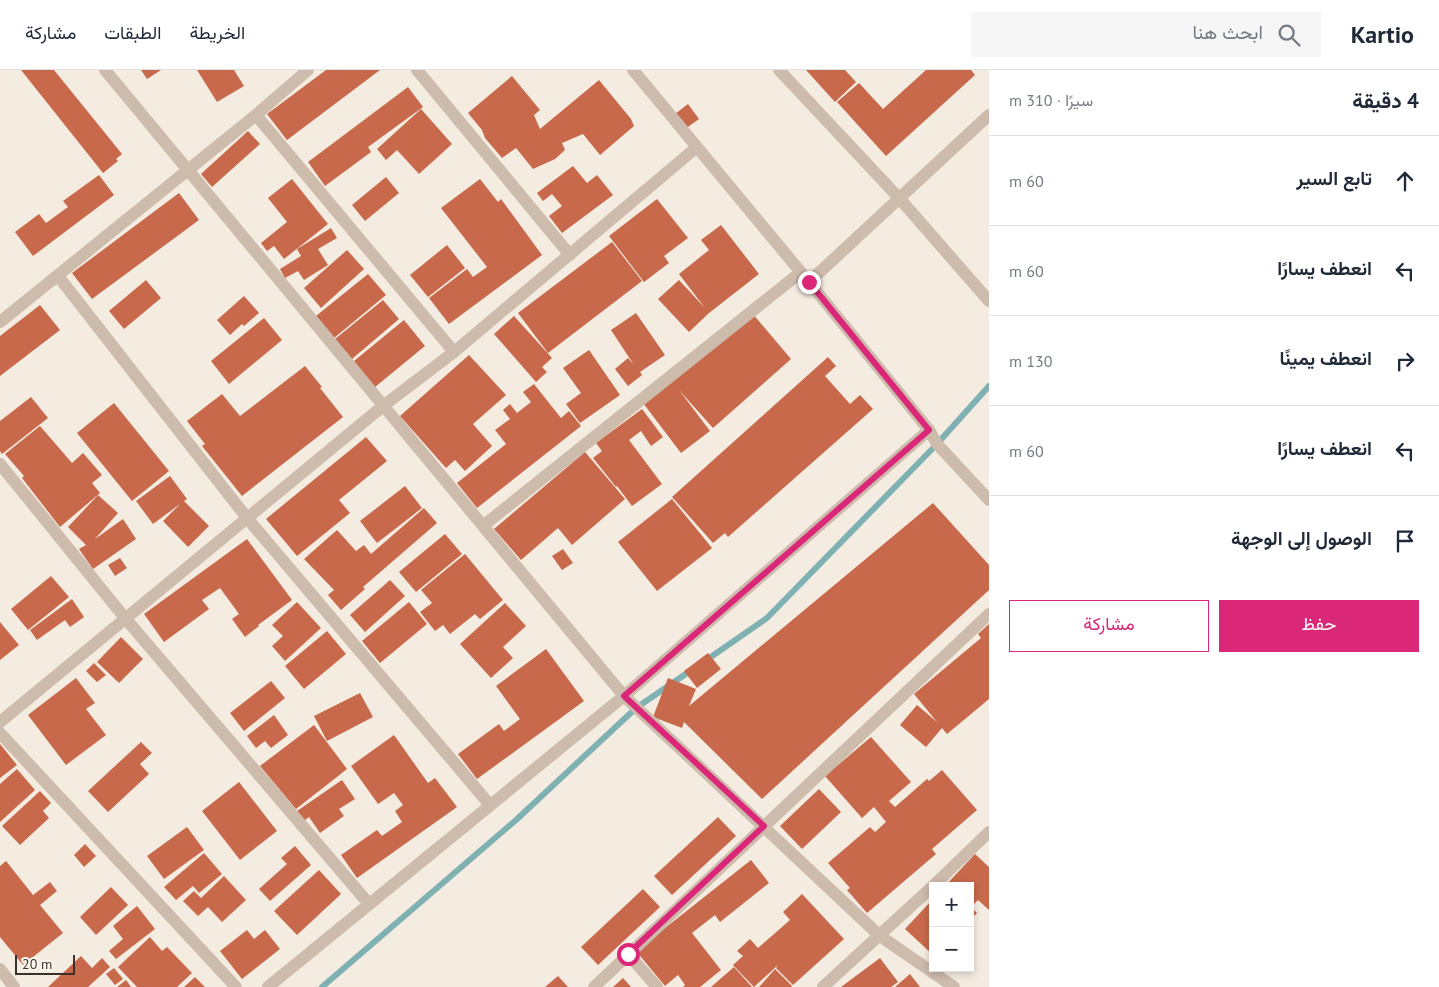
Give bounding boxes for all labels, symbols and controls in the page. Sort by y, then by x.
search box [971,12,1321,57]
text: Kartio [1351,19,1414,50]
text: ابحث هنا [1193,20,1263,44]
text: مشاركة [25,21,76,44]
text: الطبقات [104,21,161,44]
text: الخريطة [189,21,245,44]
icon: search [1275,21,1303,49]
text: 4 دقيقة [1352,87,1419,114]
text: سيرًا · 310 m [1009,90,1093,110]
text: تابع السير [1296,166,1372,190]
icon: ahead [1391,167,1419,195]
text: 60 m [1009,171,1044,191]
text: انعطف يسارًا [1277,256,1372,280]
icon: left [1391,257,1419,285]
text: 60 m [1009,261,1044,281]
route end [798,271,821,294]
text: انعطف يمينًا [1280,346,1372,370]
icon: right [1391,347,1419,375]
text: 130 m [1009,351,1052,371]
text: انعطف يسارًا [1277,436,1372,460]
icon: left [1391,437,1419,465]
text: 60 m [1009,441,1044,461]
text: الوصول إلى الوجهة [1231,526,1372,550]
icon: arrive [1391,527,1419,555]
button: مشاركة [1009,600,1209,652]
button: حفظ [1219,600,1419,652]
map controls [929,882,974,972]
button: + [929,882,974,927]
button: − [929,927,974,972]
route start [617,943,640,966]
scale bar [15,952,75,975]
text: 20 m [22,955,52,973]

